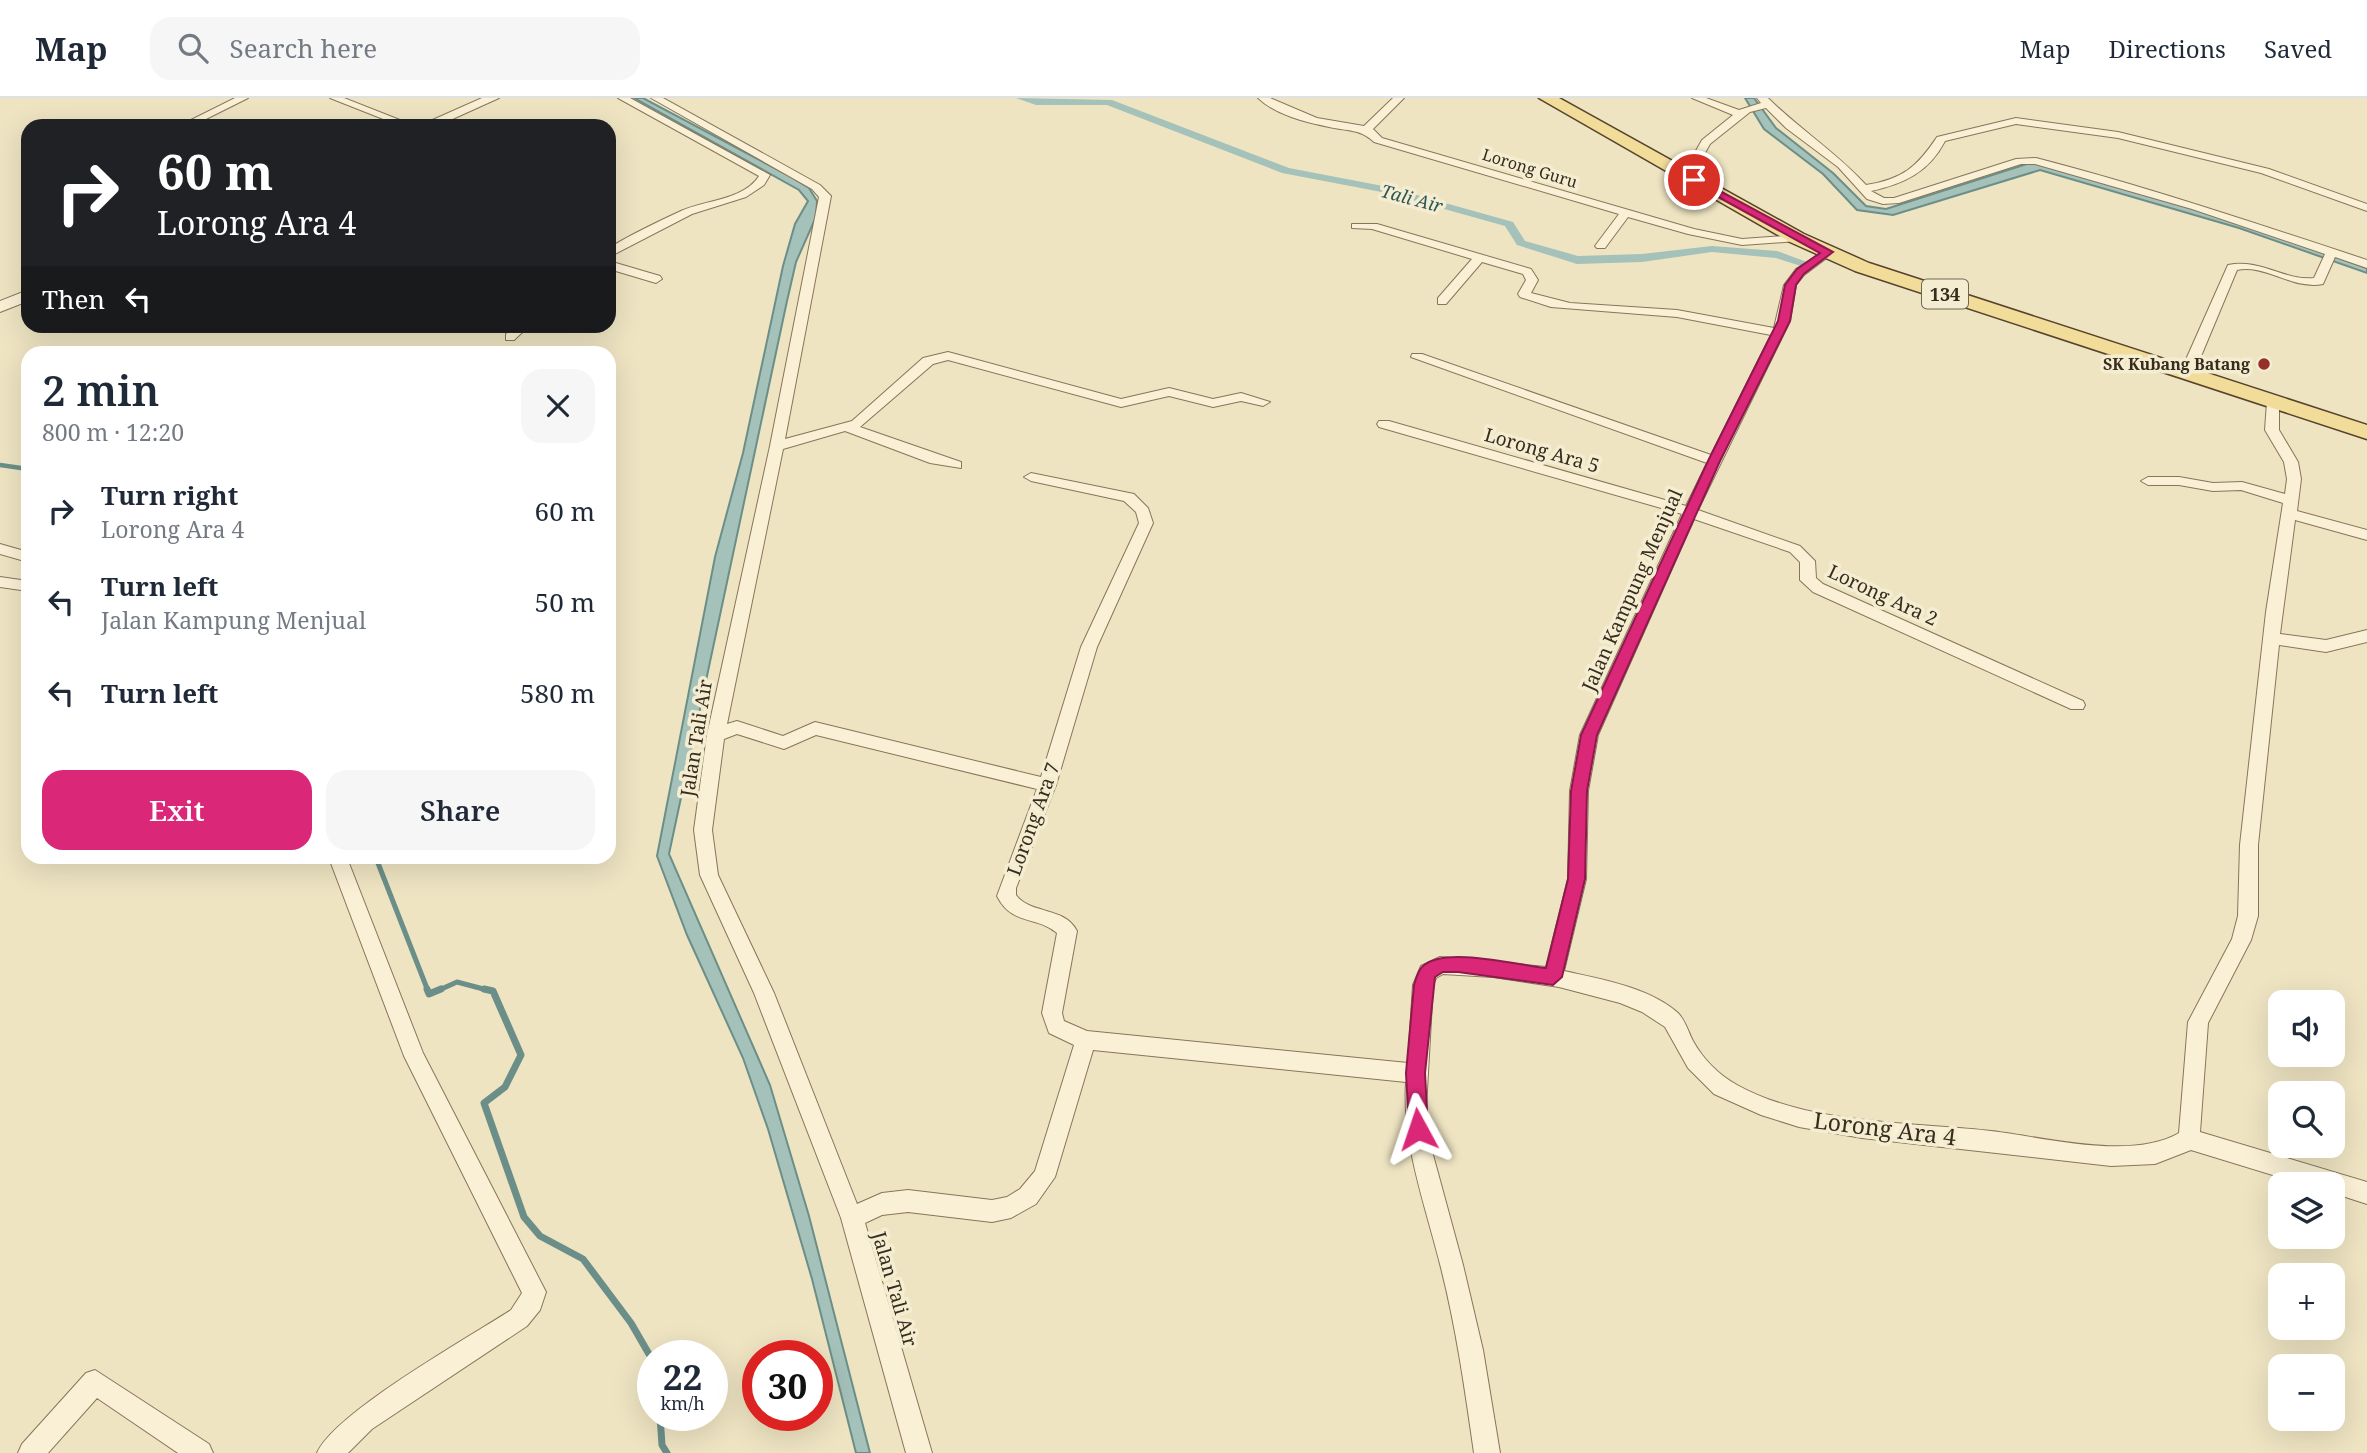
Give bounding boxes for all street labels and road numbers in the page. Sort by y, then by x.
street label: Lorong Guru [1480,143,1580,193]
road number: 134 [1922,280,1968,308]
street label: Lorong Ara 5 [1482,421,1602,479]
street label: Jalan Kampung Menjual [1575,485,1688,696]
street label: Lorong Ara 2 [1824,558,1942,632]
street label: Jalan Tali Air [674,677,718,799]
street label: Lorong Ara 7 [1001,759,1065,879]
street label: Lorong Ara 4 [1812,1103,1958,1153]
street label: Jalan Tali Air [866,1228,924,1350]

